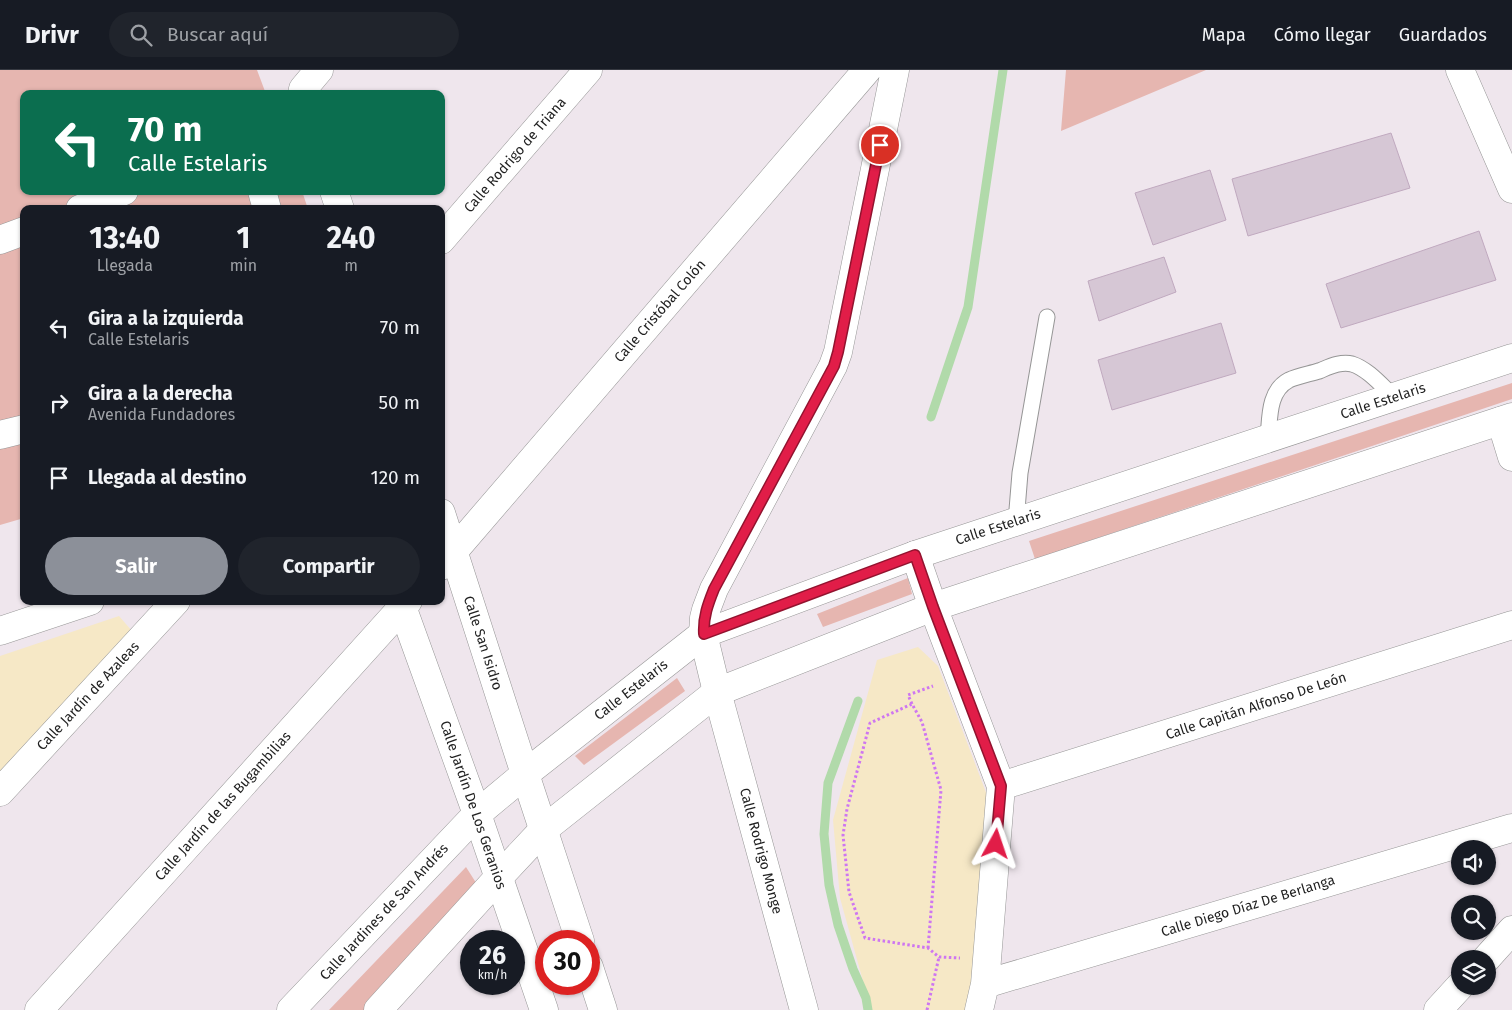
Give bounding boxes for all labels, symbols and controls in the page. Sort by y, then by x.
search box [109,12,459,57]
text: Drivr [25,21,79,49]
icon: search [127,21,155,49]
text: Buscar aquí [167,23,268,46]
text: Mapa [1202,24,1246,46]
text: Cómo llegar [1274,24,1371,46]
text: Guardados [1399,24,1487,46]
street label: Calle Rodrigo de Triana [460,94,570,216]
text: 70 m [128,108,202,150]
icon: left [45,110,110,175]
pin [859,124,901,166]
icon: arrive [866,131,894,159]
text: Calle Estelaris [128,150,267,177]
text: 13:40 [89,220,160,256]
text: 1 [236,220,250,256]
text: 240 [327,220,376,256]
text: Llegada [97,256,153,275]
text: min [230,256,257,275]
text: m [344,256,358,275]
street label: Calle Cristóbal Colón [611,256,709,366]
text: Gira a la izquierda [88,307,244,330]
icon: left [45,314,73,342]
text: 70 m [380,316,420,339]
text: Calle Estelaris [88,330,189,349]
street label: Calle Estelaris [1338,379,1428,423]
text: Gira a la derecha [88,382,233,405]
icon: right [45,389,73,417]
text: 50 m [379,391,420,414]
text: Avenida Fundadores [88,405,235,424]
icon: arrive [45,464,73,492]
text: Llegada al destino [88,466,247,489]
text: 120 m [370,466,420,489]
street label: Calle Estelaris [953,505,1043,549]
button: Salir [45,537,228,595]
button: Compartir [238,537,420,595]
street label: Calle San Isidro [460,594,506,692]
street label: Calle Jardín de Azaleas [33,638,143,754]
street label: Calle Estelaris [591,656,672,724]
street label: Calle Capitán Alfonso De León [1163,669,1349,743]
street label: Calle Jardín De Los Geranios [436,718,510,892]
street label: Calle Jardín de las Bugambilias [151,728,295,884]
street label: Calle Rodrigo Monge [736,786,786,916]
position arrow [969,817,1021,869]
street label: Calle Jardines de San Andrés [316,840,452,984]
map controls [1451,840,1496,995]
button: sound [1451,840,1496,885]
street label: Calle Diego Díaz De Berlanga [1159,871,1337,941]
button: search [1451,895,1496,940]
speed limit sign: 30 [535,930,600,995]
text: 26 [479,941,506,971]
button: layers [1451,950,1496,995]
text: km/h [478,968,507,982]

